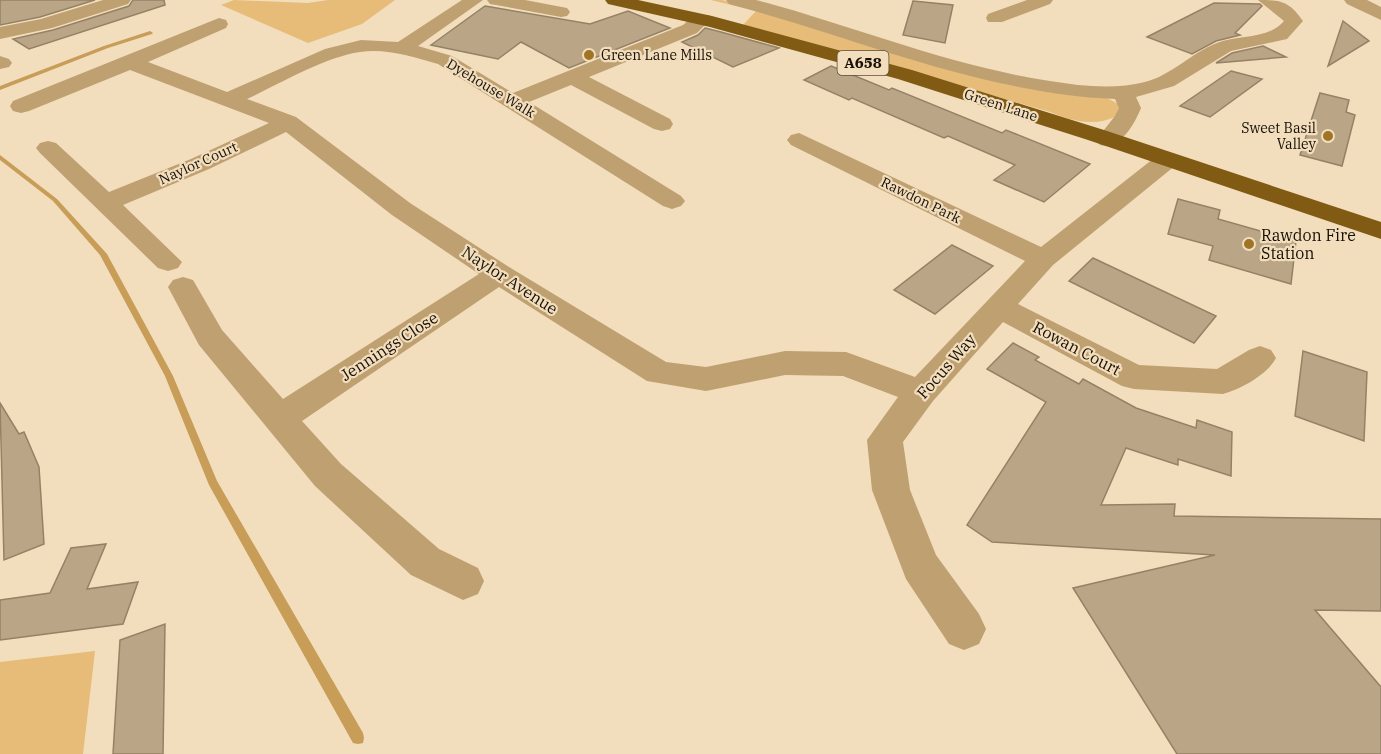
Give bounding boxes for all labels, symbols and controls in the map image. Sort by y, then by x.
place label: Green Lane Mills [601,46,712,64]
marker: Green Lane Mills [582,48,596,62]
road number: A658 [838,51,888,75]
street label: Dyehouse Walk [443,54,539,122]
street label: Green Lane [962,85,1040,125]
place label: Sweet Basil Valley [1241,119,1317,153]
marker: Sweet Basil Valley [1321,129,1335,143]
street label: Naylor Court [156,138,240,188]
street label: Rawdon Park [878,173,965,227]
place label: Rawdon Fire Station [1261,225,1356,263]
marker: Rawdon Fire Station [1242,237,1256,251]
street label: Naylor Avenue [458,242,562,318]
street label: Jennings Close [336,307,442,385]
street label: Rowan Court [1030,317,1125,380]
street label: Focus Way [912,329,980,403]

